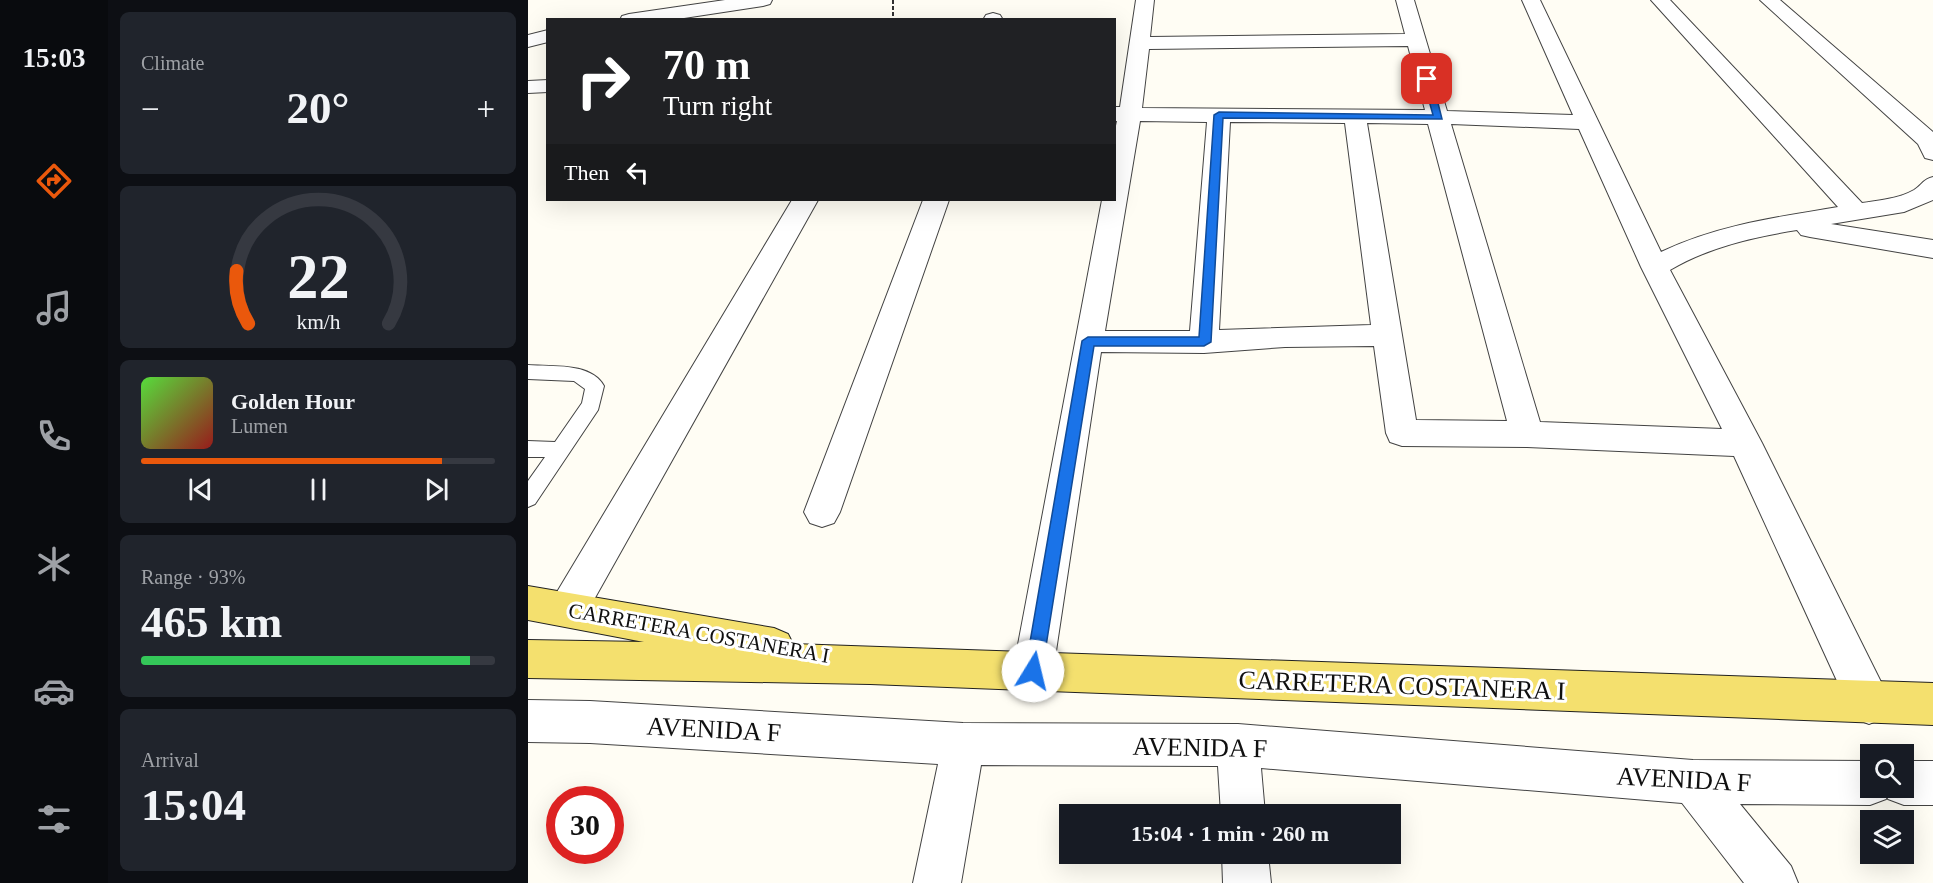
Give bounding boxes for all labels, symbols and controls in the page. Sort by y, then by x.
icon: right [564,42,642,120]
text: 70 m [663,42,751,88]
text: 15:03 [23,43,86,73]
text: Climate [141,52,204,74]
pin [1401,53,1452,104]
icon: arrive [1410,62,1443,95]
text: 20° [287,83,350,133]
text: − [141,91,160,127]
text: + [476,91,495,127]
text: Turn right [663,91,772,121]
icon: left [621,156,654,189]
icon: directions [33,160,75,202]
text: Then [564,160,609,185]
text: 22 [287,242,349,311]
icon: music [33,287,75,329]
text: km/h [296,311,340,335]
text: Golden Hour [231,389,355,414]
icon: phone [33,415,75,457]
text: Lumen [231,415,288,437]
icon: previous [184,473,217,506]
icon: pause [302,473,335,506]
icon: next [420,473,453,506]
icon: climate [33,543,75,585]
text: Range · 93% [141,566,245,588]
text: 465 km [141,597,282,647]
street label: CARRETERA COSTANERA I [567,598,831,668]
position arrow [1001,639,1065,703]
street label: CARRETERA COSTANERA I [1238,665,1566,706]
icon: car [33,670,75,712]
street label: AVENIDA F [646,711,782,748]
street label: AVENIDA F [1132,732,1268,763]
map controls [1860,744,1914,864]
button: search [1860,744,1914,798]
text: Arrival [141,749,199,771]
street label: AVENIDA F [1616,761,1752,798]
text: 15:04 [141,780,246,830]
speed limit sign: 30 [546,786,624,864]
icon: filters [33,798,75,840]
button: layers [1860,810,1914,864]
text: 15:04 · 1 min · 260 m [1131,821,1329,846]

